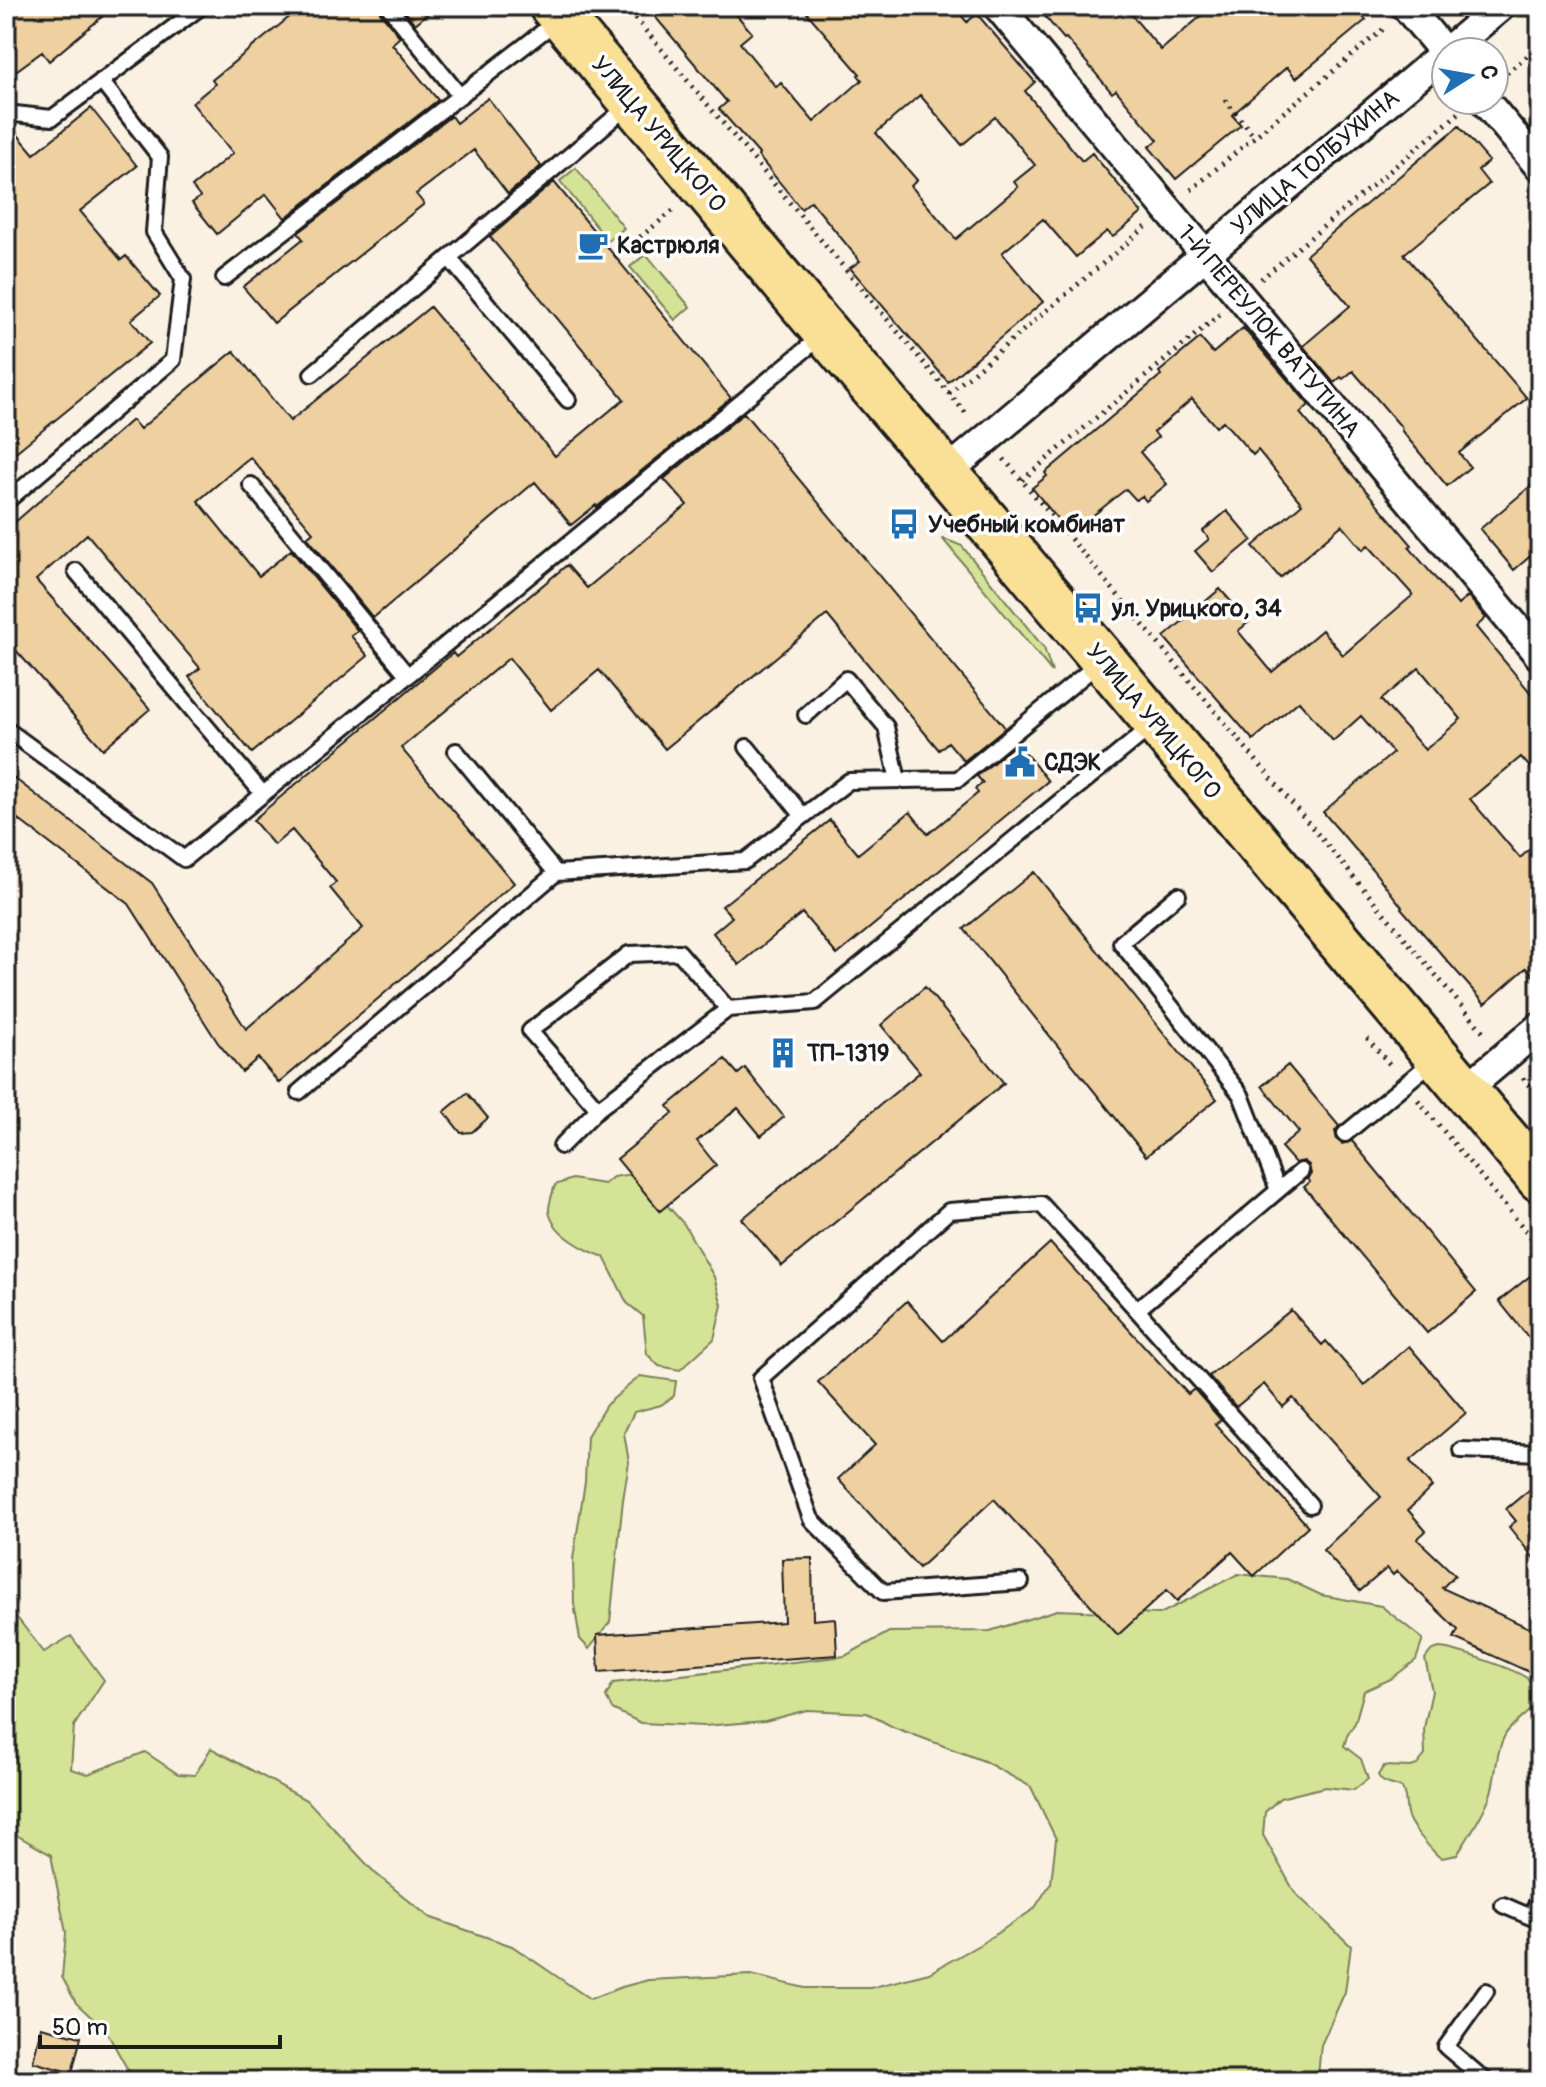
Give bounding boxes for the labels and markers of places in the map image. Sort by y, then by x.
cafe icon: Кастрюля [576,228,610,262]
place label: Кастрюля [617,231,720,260]
bus stop icon: Учебный комбинат [887,507,921,541]
place label: Учебный комбинат [928,510,1126,539]
bus stop icon: ул. Урицкого, 34 [1071,591,1105,625]
place label: ул. Урицкого, 34 [1111,594,1282,623]
public building icon: СДЭК [1003,745,1037,779]
place label: СДЭК [1044,748,1101,777]
building icon: ТП-1319 [766,1036,800,1070]
place label: ТП-1319 [806,1039,889,1068]

